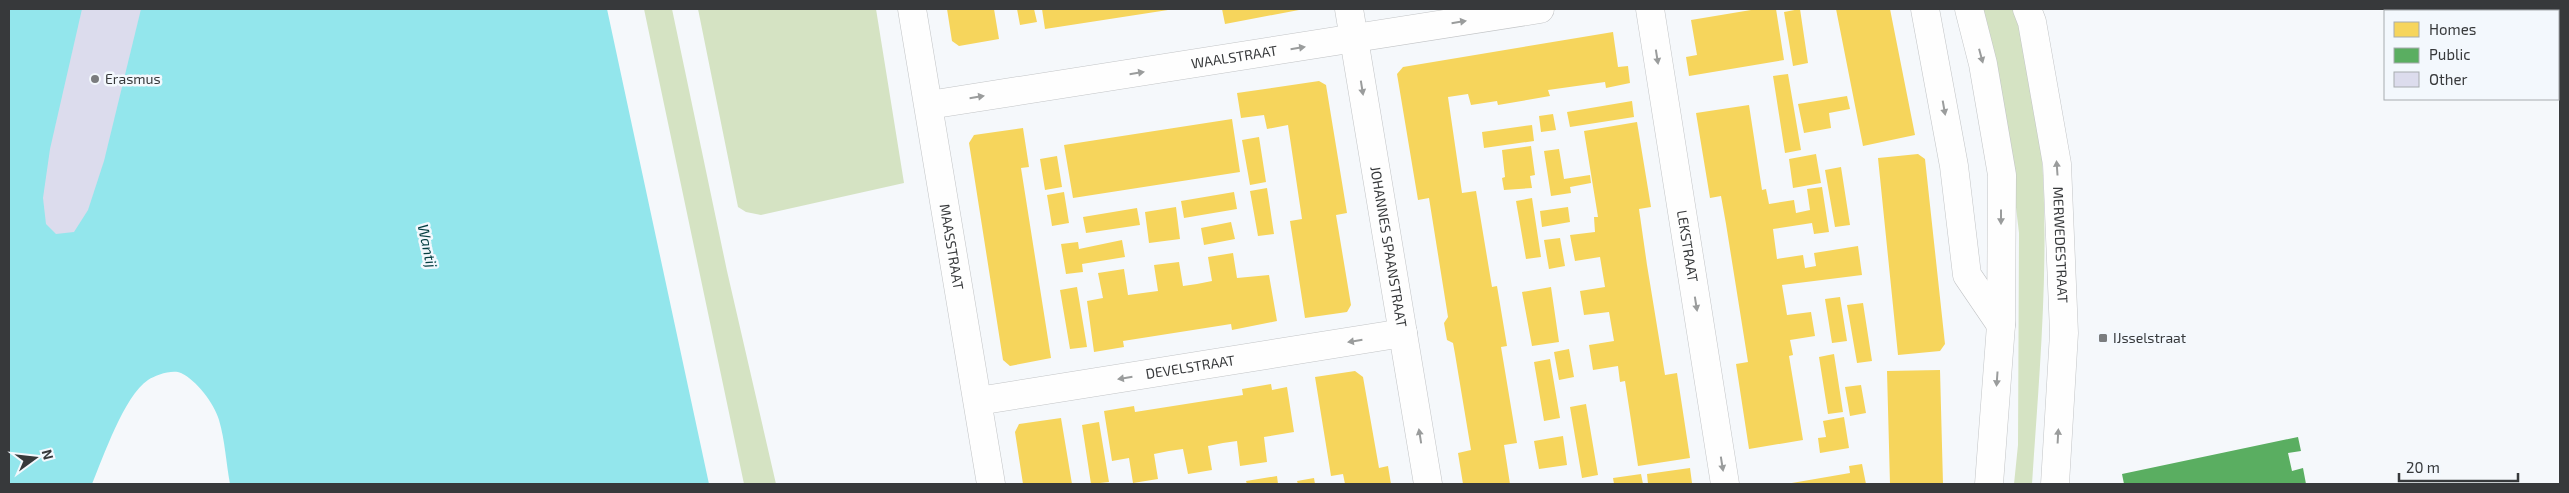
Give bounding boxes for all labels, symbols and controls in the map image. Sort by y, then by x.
legend [2384,10,2559,100]
one-way arrow [1451,18,1467,26]
text: Homes [2429,20,2476,38]
street label: WAALSTRAAT [1190,41,1278,72]
one-way arrow [1290,44,1306,52]
text: Public [2429,45,2470,63]
one-way arrow [1977,48,1985,63]
one-way arrow [1654,49,1662,65]
one-way arrow [1130,68,1146,76]
place label: Erasmus [105,70,161,87]
text: Other [2429,70,2468,88]
marker: Erasmus [89,73,101,85]
one-way arrow [1359,80,1367,96]
one-way arrow [969,93,985,101]
one-way arrow [1941,100,1949,116]
one-way arrow [2052,160,2060,176]
street label: JOHANNES SPAANSTRAAT [1367,165,1411,329]
street label: MERWEDESTRAAT [2050,186,2072,303]
street label: MAASSTRAAT [937,202,968,291]
street label: LEKSTRAAT [1674,209,1702,283]
one-way arrow [1997,209,2005,225]
water label: Wantij [414,222,441,270]
one-way arrow [1693,296,1701,312]
place label: IJsselstraat [2113,329,2186,346]
marker: IJsselstraat [2097,332,2109,344]
one-way arrow [1346,337,1362,345]
street label: DEVELSTRAAT [1144,351,1236,382]
one-way arrow [1993,371,2001,387]
one-way arrow [1117,374,1133,382]
one-way arrow [2055,427,2063,443]
one-way arrow [1415,428,1423,444]
north arrow [10,433,60,483]
text: N [39,447,58,462]
scale bar [2399,450,2518,482]
one-way arrow [1718,457,1726,473]
text: 20 m [2406,458,2440,476]

